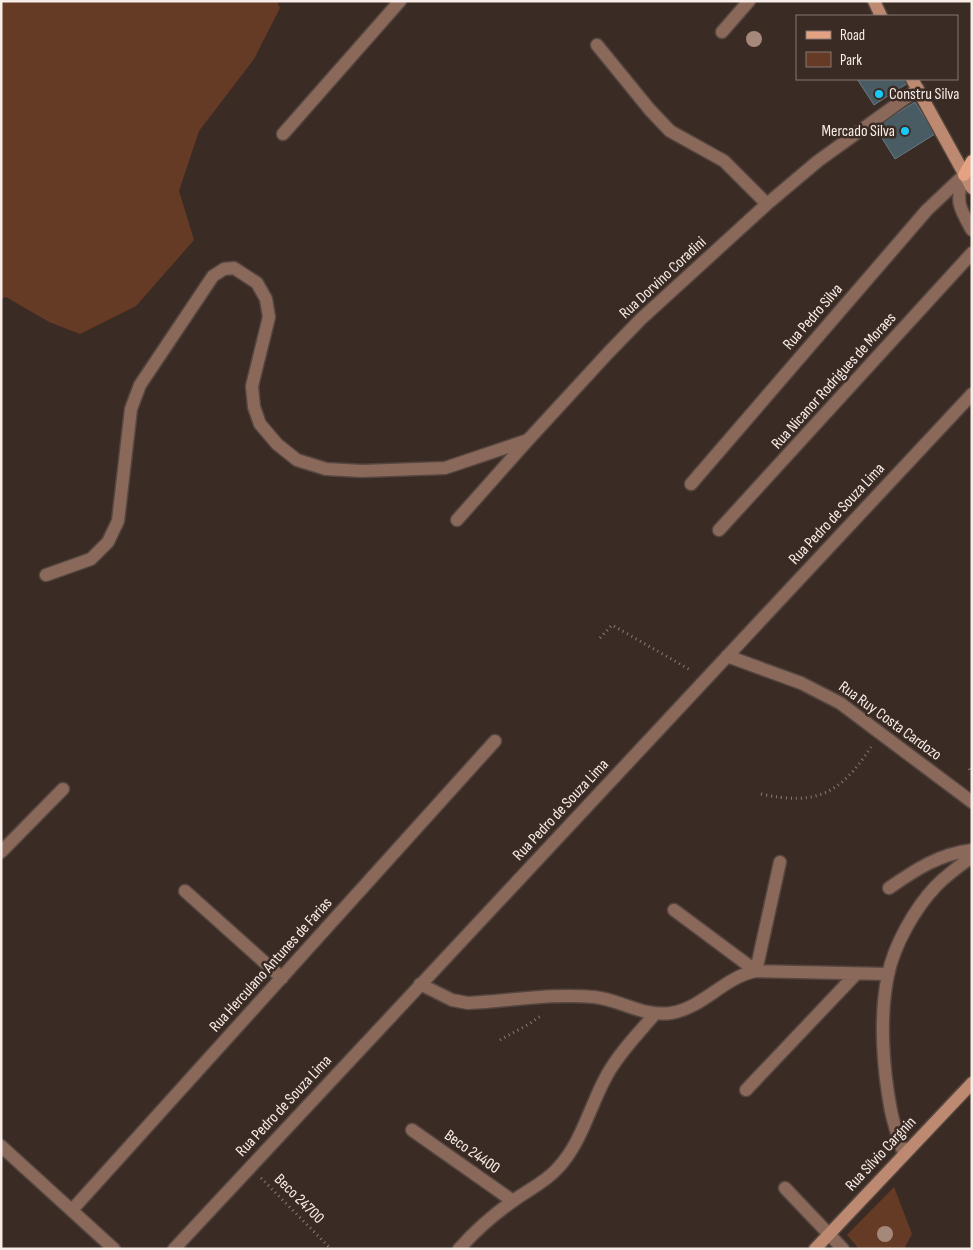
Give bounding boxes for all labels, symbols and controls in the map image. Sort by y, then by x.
legend [796,15,958,80]
text: Road [840,26,865,45]
text: Park [840,51,862,70]
place label: Constru Silva [889,85,959,104]
marker: Constru Silva [873,88,885,100]
place label: Mercado Silva [822,122,895,141]
marker: Mercado Silva [899,125,911,137]
street label: Rua Dorvino Coradini [616,233,710,323]
street label: Rua Pedro Silva [779,280,847,354]
street label: Rua Nicanor Rodrigues de Moraes [768,309,901,453]
street label: Rua Pedro de Souza Lima [785,459,889,569]
street label: Rua Ruy Costa Cardozo [835,677,945,765]
street label: Rua Pedro de Souza Lima [509,755,613,865]
street label: Rua Herculano Antunes de Farias [206,894,337,1036]
street label: Rua Pedro de Souza Lima [232,1051,336,1161]
street label: Rua Sílvio Cargnin [842,1113,920,1195]
street label: Beco 24400 [441,1126,503,1178]
street label: Beco 24700 [270,1170,328,1228]

